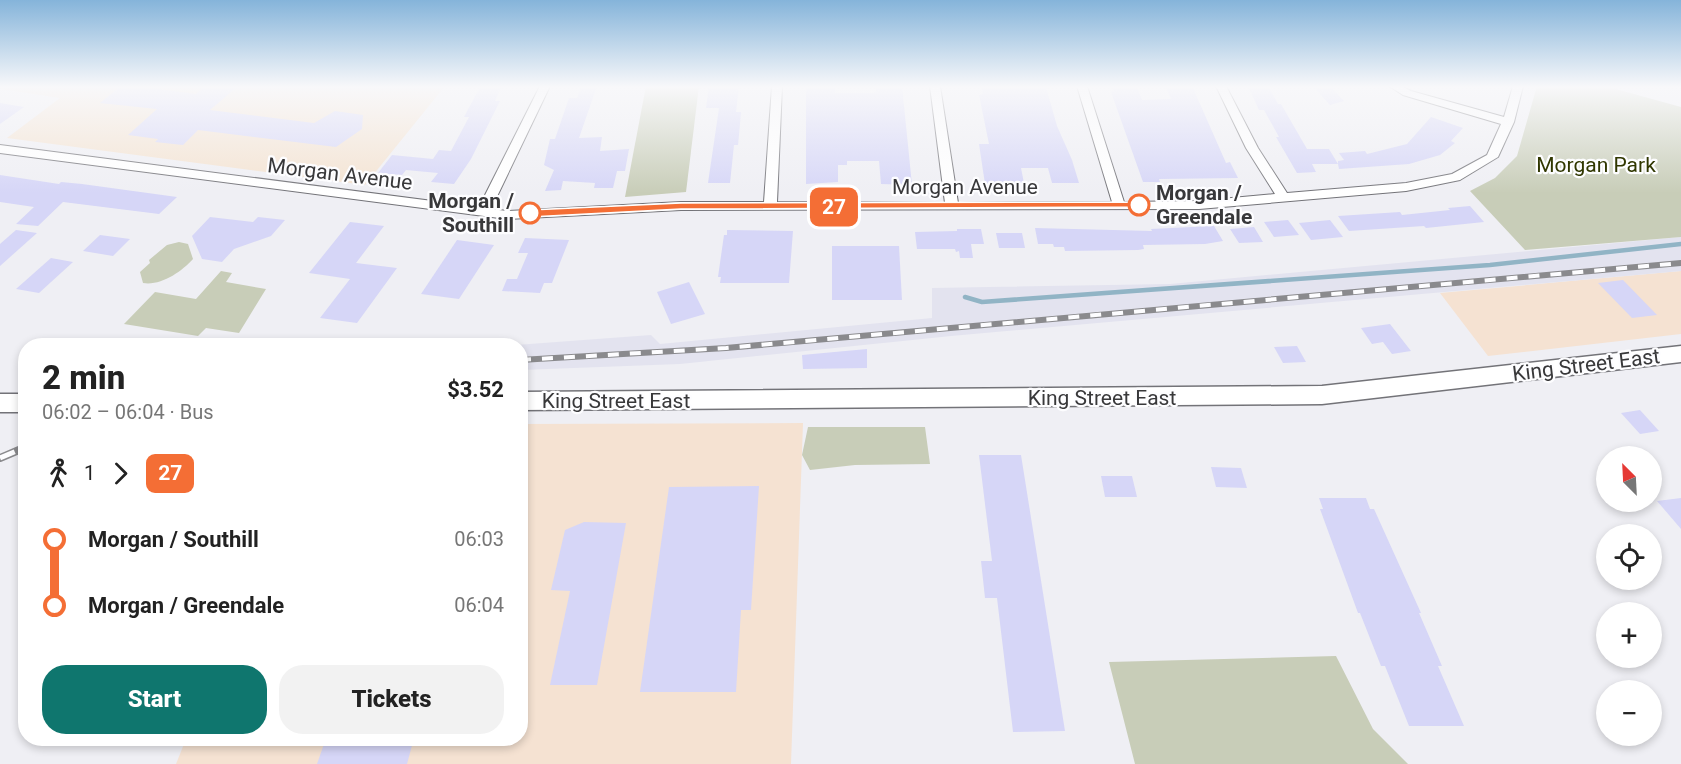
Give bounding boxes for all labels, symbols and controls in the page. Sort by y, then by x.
street label: Morgan Avenue [266,153,414,195]
park label: Morgan Park [1536,153,1656,177]
street label: Morgan Avenue [892,175,1038,199]
place label: Morgan / Greendale [1156,181,1252,229]
line badge: 27 [807,188,861,226]
place label: Morgan / Southill [428,189,514,237]
marker: Morgan / Greendale [1128,194,1150,216]
text: 27 [822,195,846,219]
marker: Morgan / Southill [519,202,541,224]
street label: King Street East [1511,344,1661,386]
text: 2 min [42,358,125,397]
text: $3.52 [447,377,504,402]
street label: King Street East [1028,386,1176,410]
street label: King Street East [542,389,690,413]
text: 06:02 – 06:04 · Bus [42,400,214,424]
north arrow [1596,446,1662,512]
map controls [1596,446,1662,746]
icon: walk [42,457,75,490]
icon: forward [104,457,137,490]
text: 1 [84,461,95,485]
text: 27 [158,461,182,485]
button: locate [1596,524,1662,590]
text: Morgan / Southill [88,527,259,552]
text: 06:03 [454,527,504,551]
text: Morgan / Greendale [88,593,284,618]
text: 06:04 [454,593,504,617]
button: + [1596,602,1662,668]
button: Start [42,665,267,734]
button: Tickets [279,665,504,734]
button: − [1596,680,1662,746]

